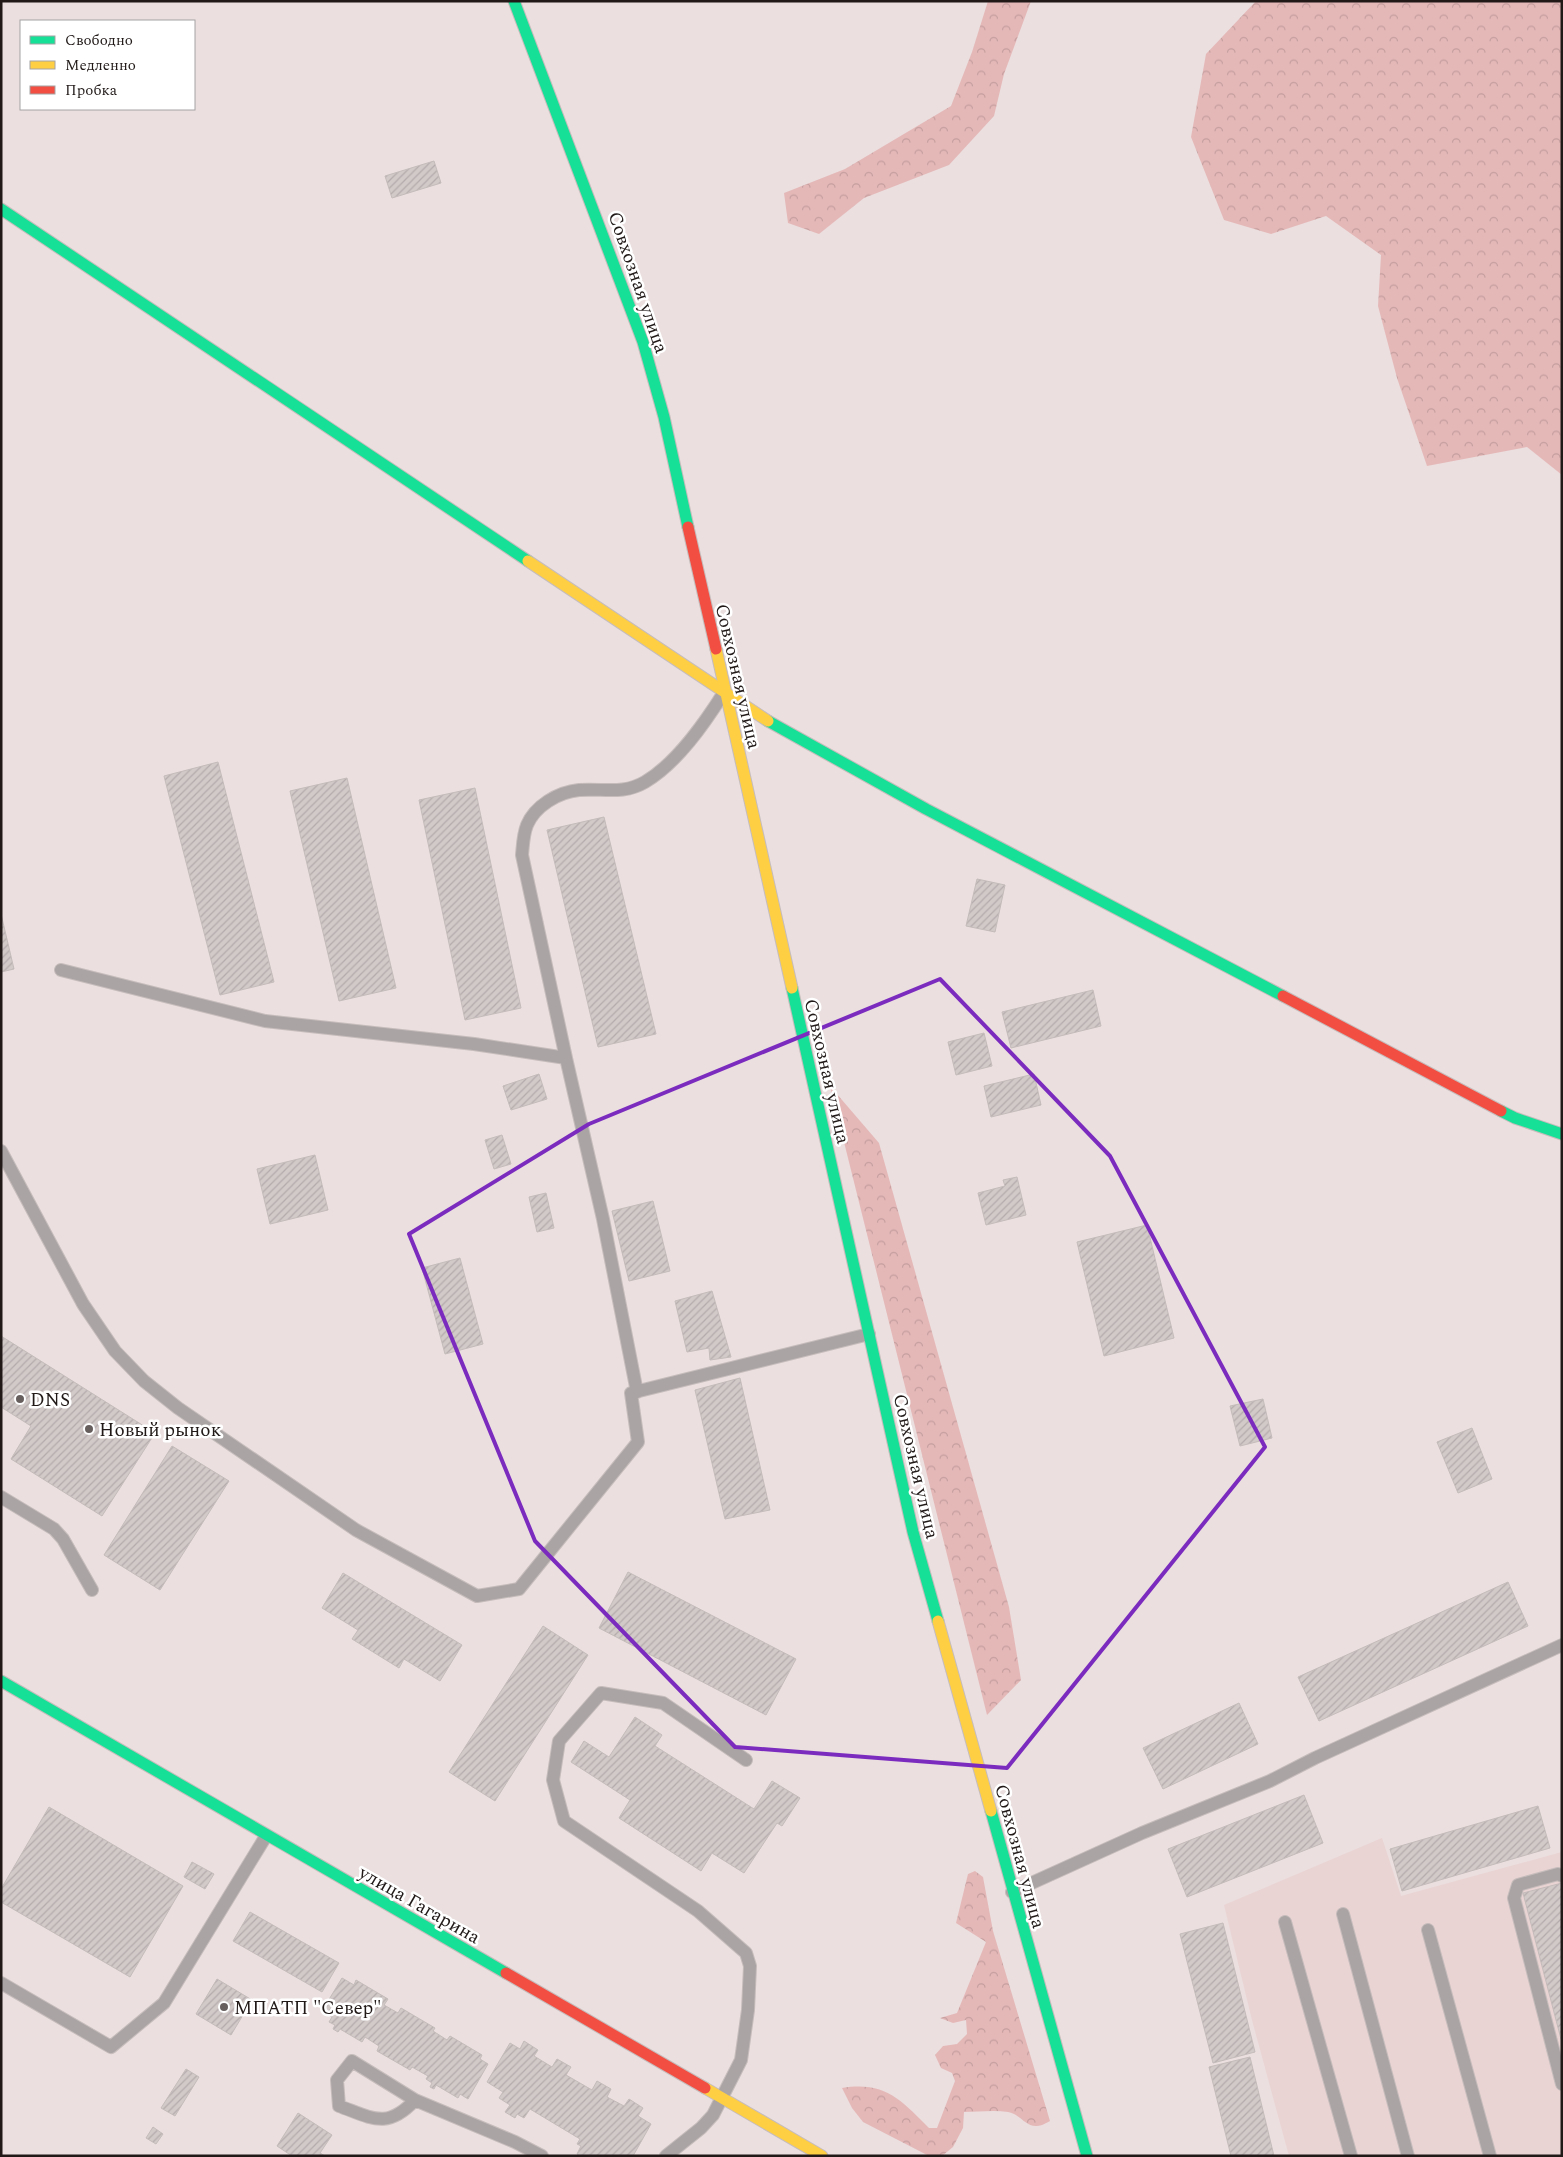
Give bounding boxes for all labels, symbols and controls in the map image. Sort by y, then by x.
legend [20,20,195,110]
text: Свободно [65,29,133,52]
text: Медленно [65,54,136,77]
text: Пробка [65,79,118,102]
street label: Совхозная улица [600,208,676,358]
street label: Совхозная улица [707,601,768,752]
street label: Совхозная улица [796,996,857,1147]
place label: DNS [30,1386,70,1415]
street label: Совхозная улица [885,1391,946,1542]
marker: DNS [14,1393,26,1405]
place label: Новый рынок [99,1416,222,1445]
marker: Новый рынок [83,1423,95,1435]
street label: Совхозная улица [986,1781,1053,1932]
street label: улица Гагарина [352,1858,486,1952]
place label: МПАТП "Север" [234,1994,382,2023]
marker: МПАТП "Север" [218,2001,230,2013]

